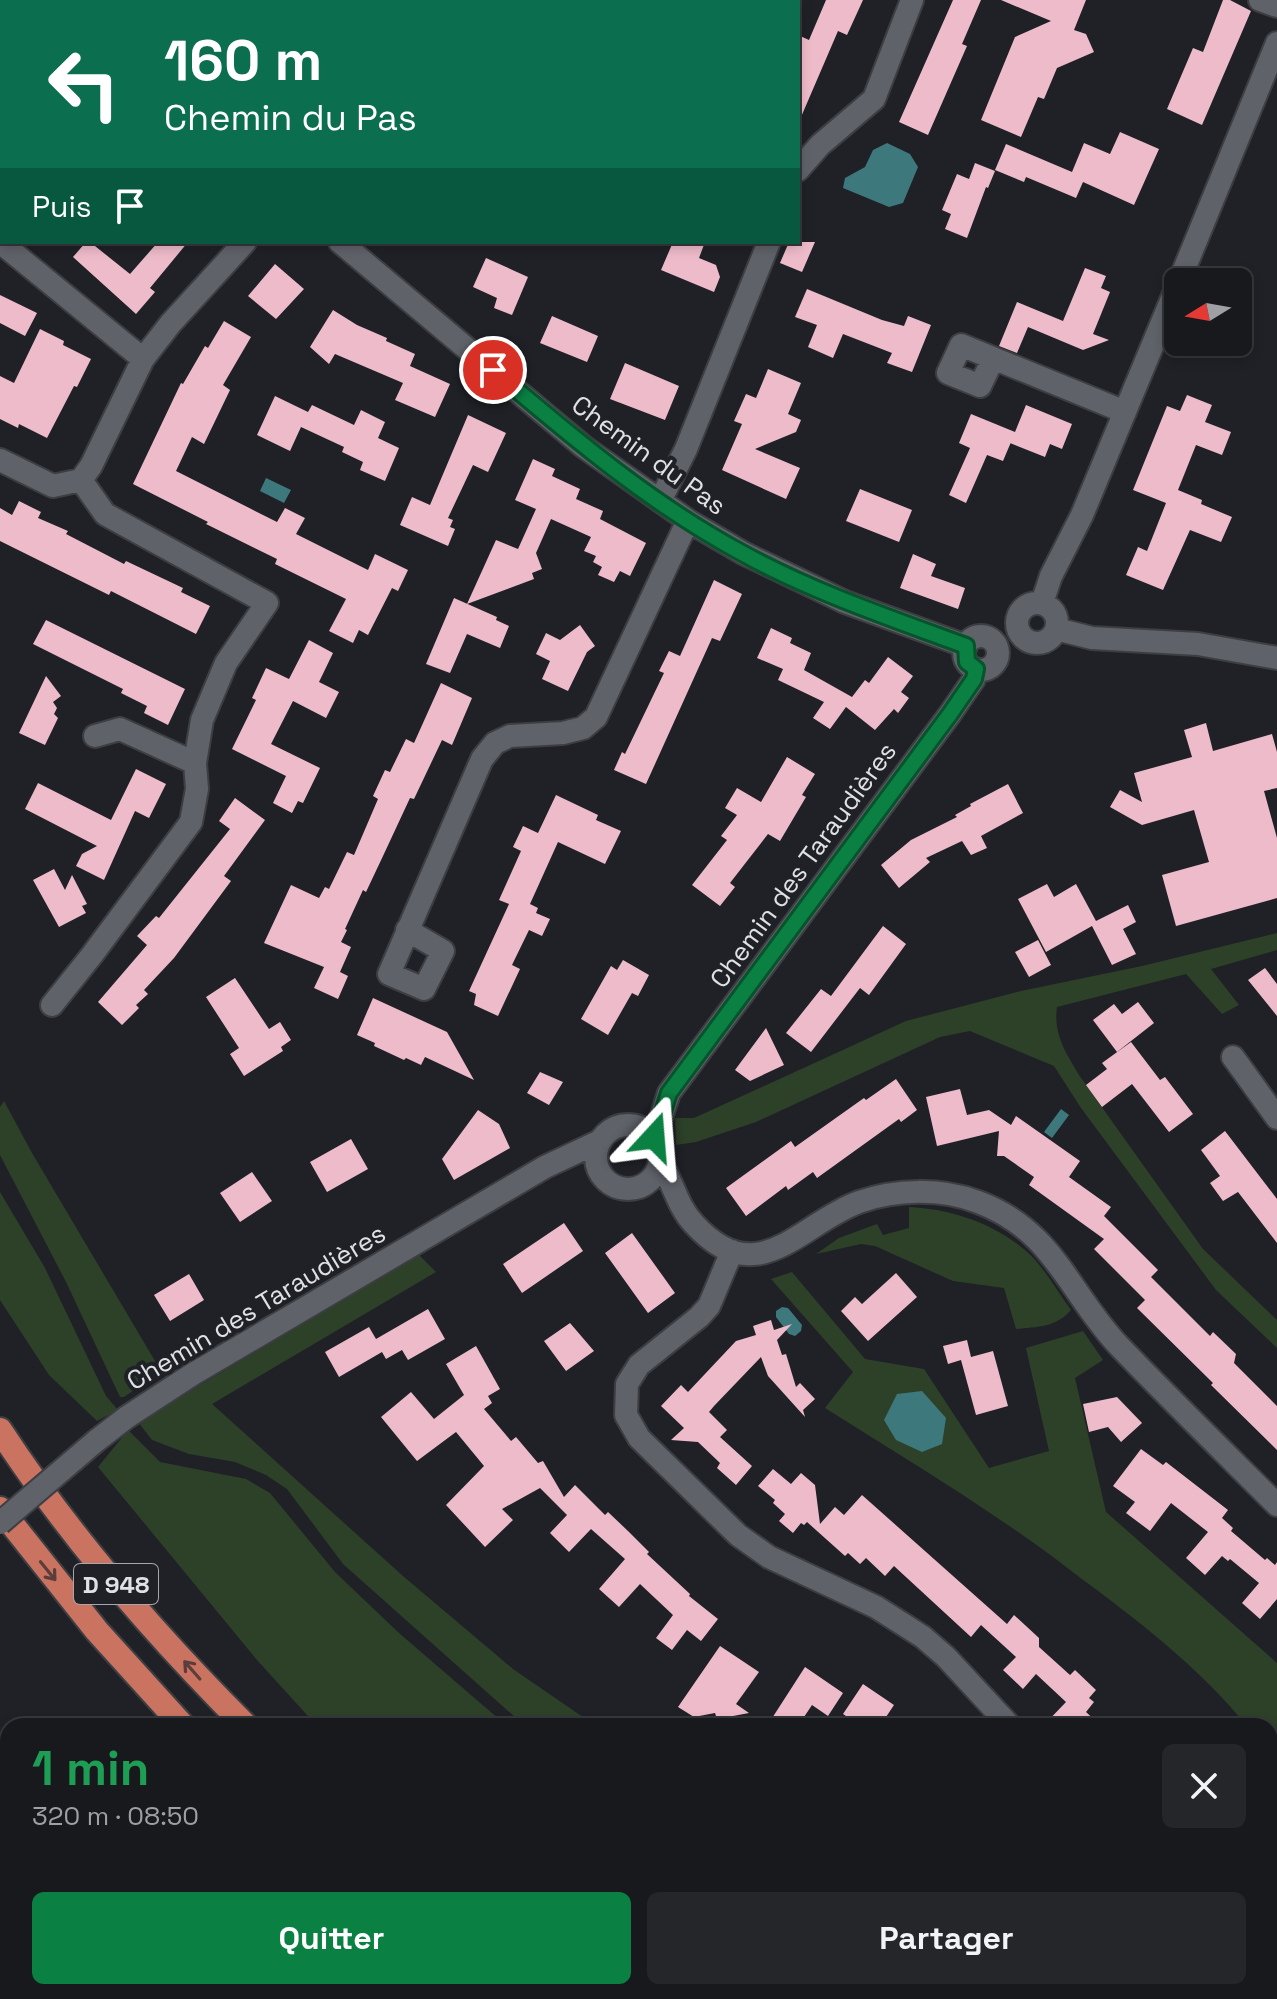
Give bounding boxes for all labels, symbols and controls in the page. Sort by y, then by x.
text: 160 m [164,25,322,96]
icon: left [32,32,136,136]
text: Chemin du Pas [164,95,417,141]
icon: arrive [108,184,152,228]
text: Puis [32,187,92,226]
north arrow [1164,268,1252,356]
map controls [1164,268,1252,356]
pin [459,336,527,404]
icon: arrive [471,348,515,392]
street label: Chemin du Pas [565,388,733,522]
street label: Chemin des Taraudières [702,735,904,995]
position arrow [612,1095,696,1179]
street label: Chemin des Taraudières [120,1216,392,1398]
one-way arrow [39,1560,56,1581]
road number: D 948 [74,1564,158,1604]
one-way arrow [183,1661,201,1681]
text: 1 min [32,1738,149,1799]
button: close [1162,1744,1246,1828]
text: 320 m · 08:50 [32,1799,199,1833]
button: Quitter [32,1892,631,1984]
button: Partager [647,1892,1246,1984]

